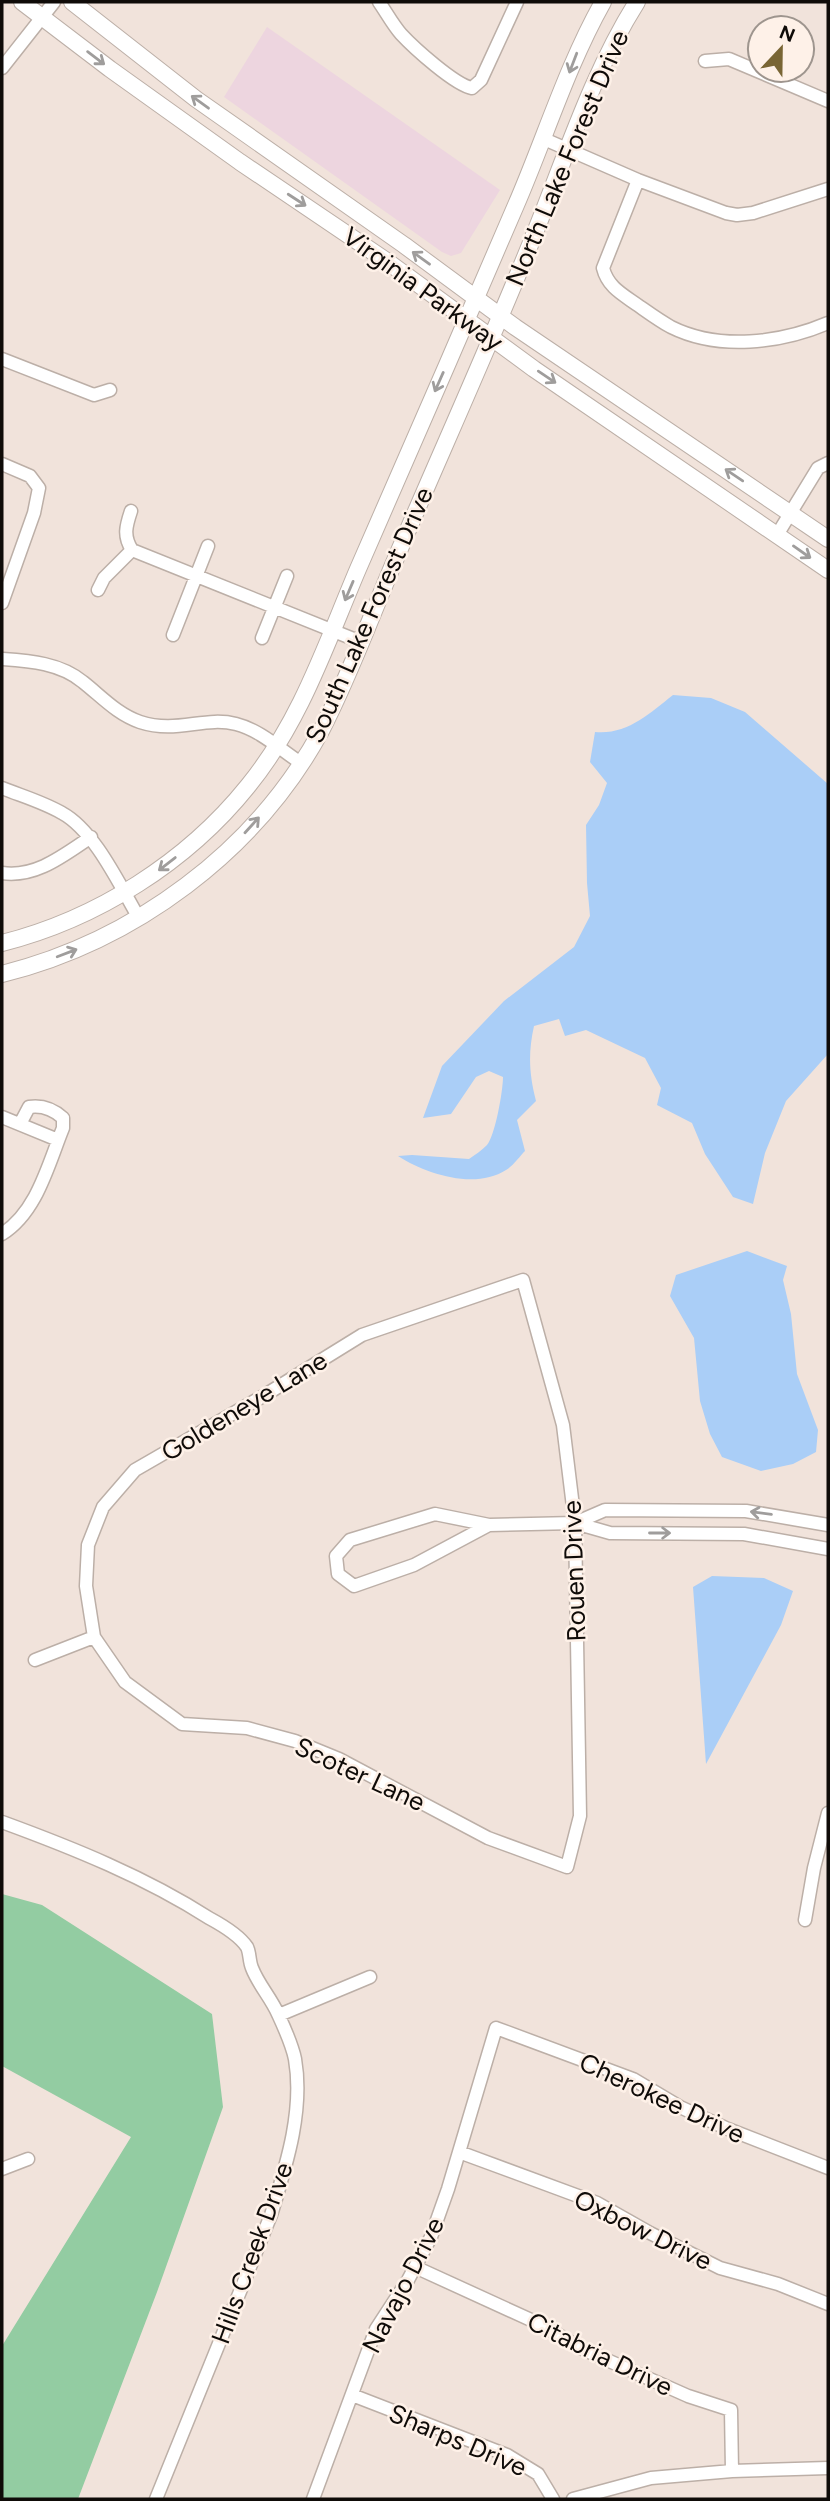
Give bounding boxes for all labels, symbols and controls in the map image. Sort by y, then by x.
north arrow [746,14,816,84]
text: N [776,20,798,47]
street label: North Lake Forest Drive [499,25,635,291]
one-way arrow [87,51,105,66]
one-way arrow [566,52,579,74]
one-way arrow [191,94,210,109]
one-way arrow [287,193,306,207]
street label: Virginia Parkway [336,220,510,358]
one-way arrow [412,250,431,265]
one-way arrow [432,371,445,392]
one-way arrow [536,371,556,385]
one-way arrow [725,467,744,482]
street label: South Lake Forest Drive [298,482,440,748]
one-way arrow [792,545,812,559]
one-way arrow [342,579,355,601]
one-way arrow [243,817,260,834]
one-way arrow [158,856,177,871]
one-way arrow [55,946,77,959]
street label: Goldeneye Lane [155,1344,333,1468]
street label: Rouen Drive [556,1500,592,1642]
one-way arrow [750,1506,773,1519]
one-way arrow [648,1526,671,1540]
street label: Scoter Lane [290,1730,430,1818]
street label: Cherokee Drive [574,2046,750,2150]
street label: Hills Creek Drive [204,2158,300,2348]
street label: Oxbow Drive [569,2183,717,2277]
street label: Navajo Drive [355,2212,451,2358]
street label: Citabria Drive [522,2305,678,2403]
street label: Sharps Drive [384,2397,532,2483]

